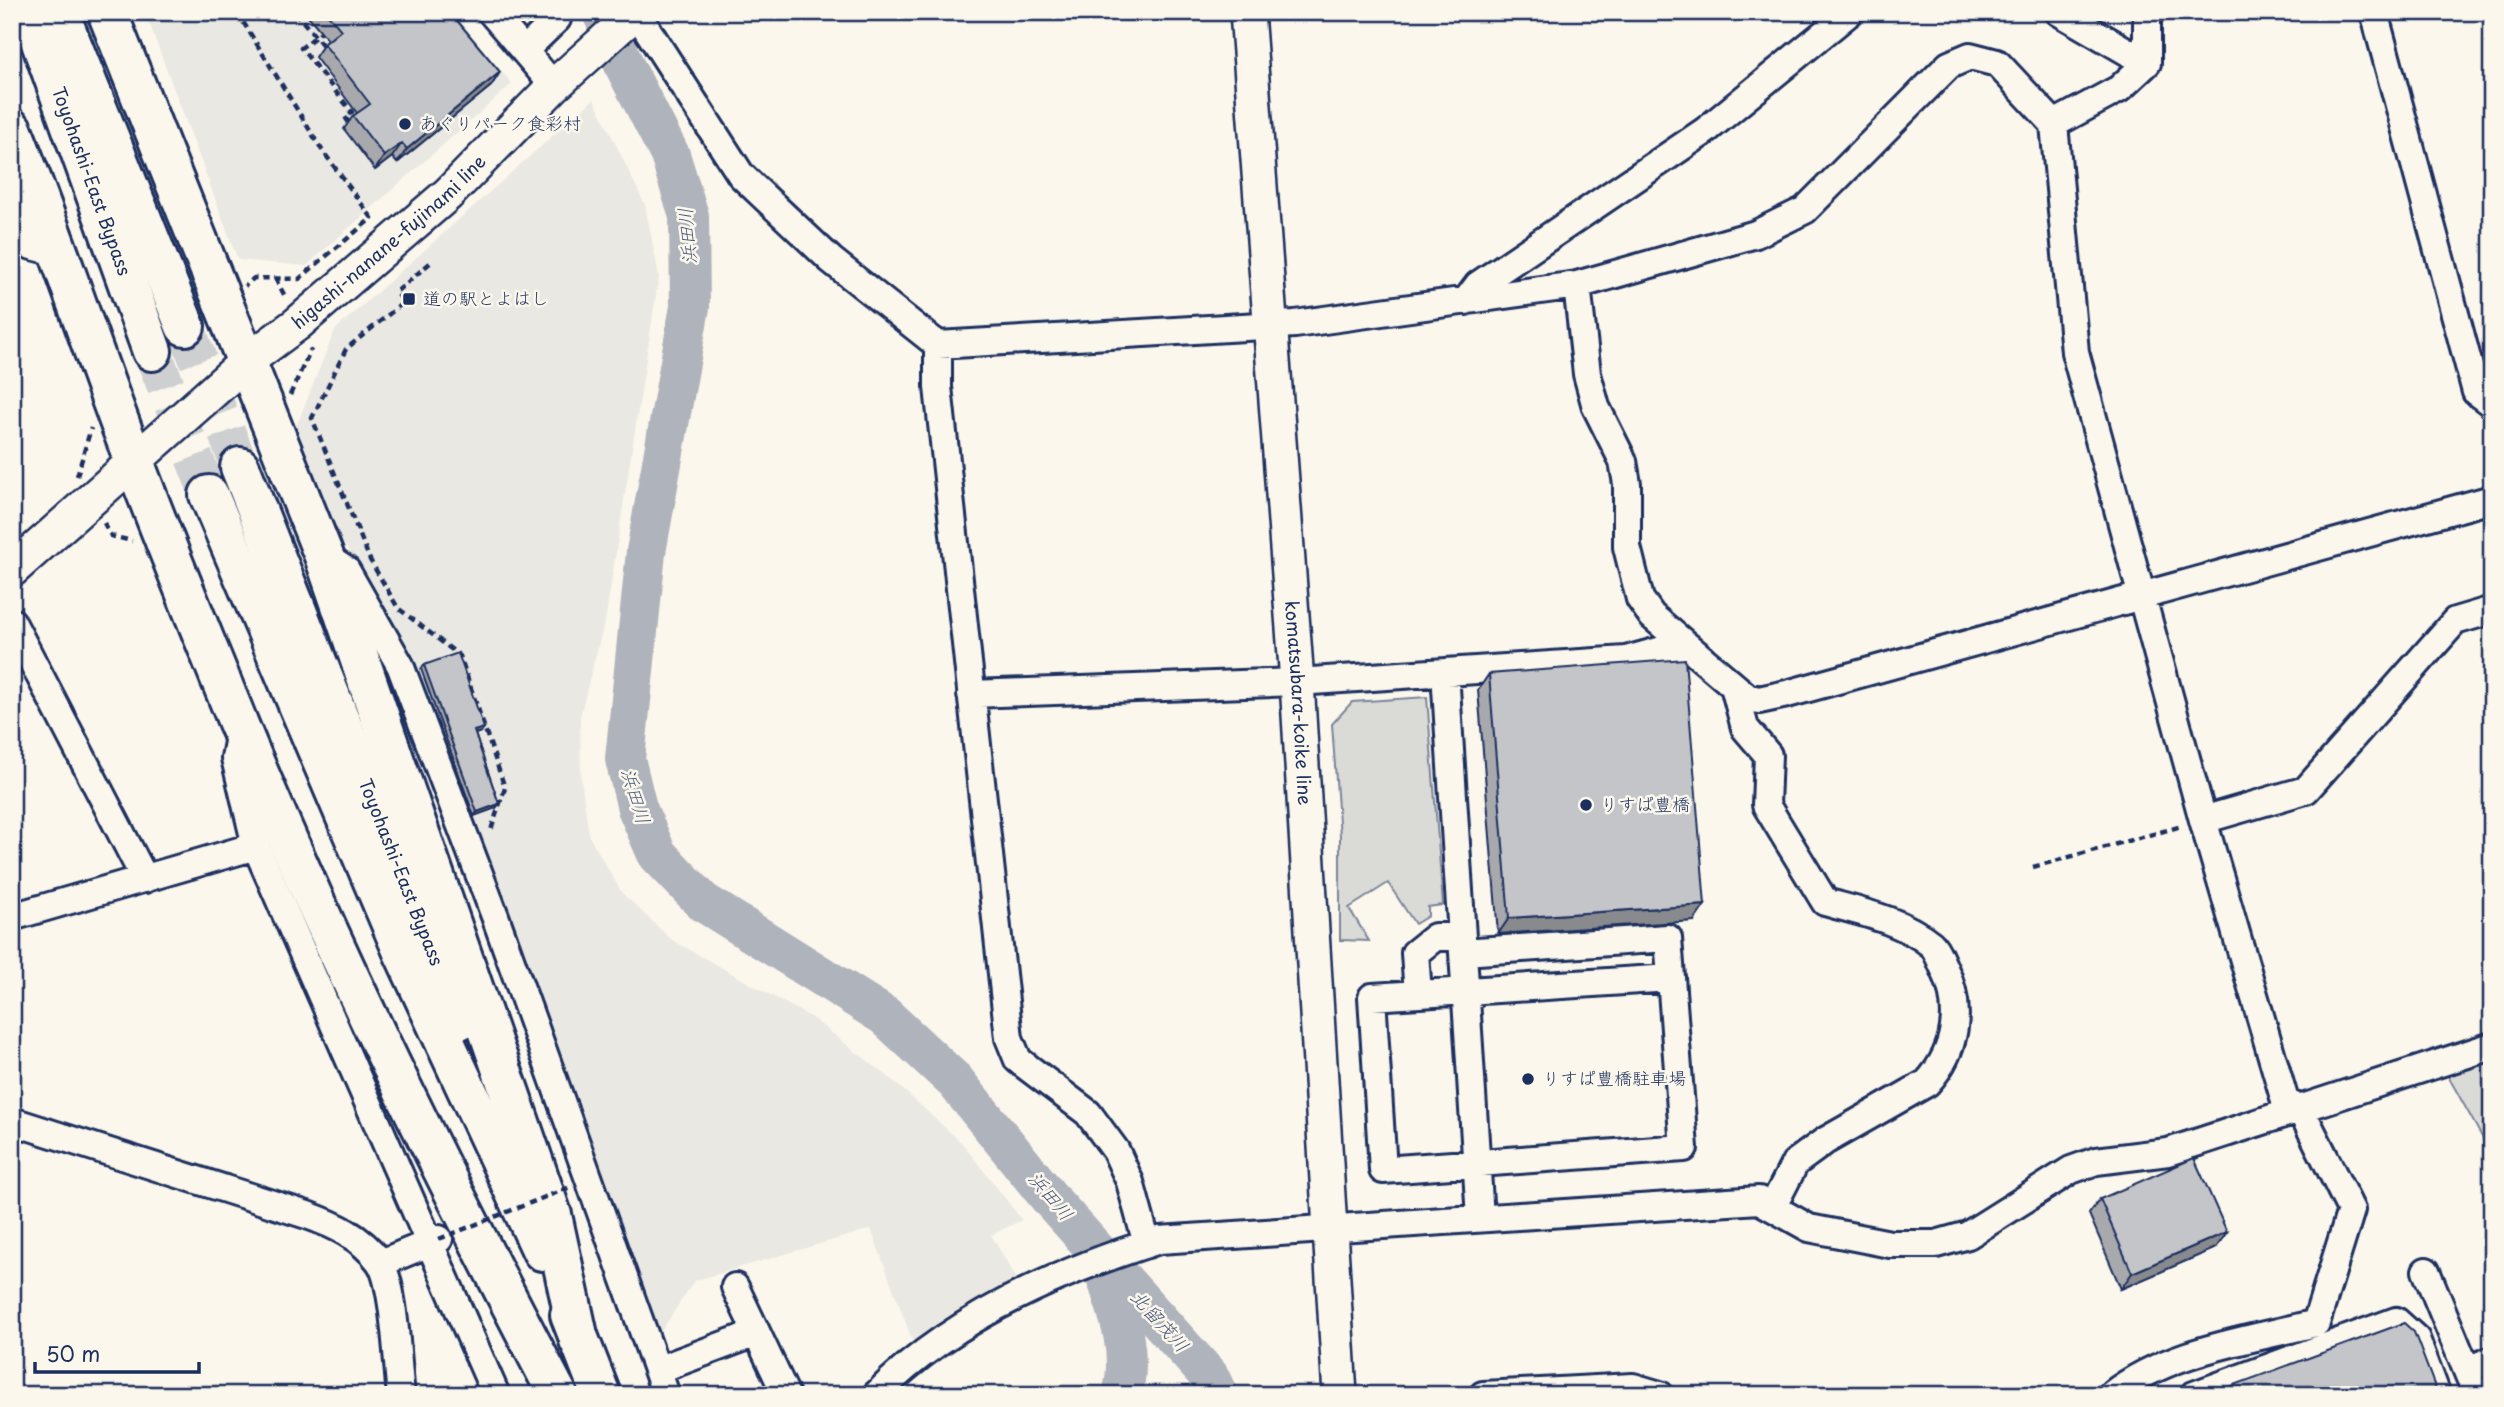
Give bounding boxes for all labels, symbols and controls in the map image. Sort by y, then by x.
street label: Toyohashi-East Bypass [46,83,139,279]
place label: あぐりパーク食彩村 [419,109,581,136]
marker: あぐりパーク食彩村 [397,116,413,132]
street label: higashi-nanane-fujinami line [285,148,491,335]
water label: 浜田川 [670,206,702,266]
place label: 道の駅とよはし [423,284,549,311]
marker: 道の駅とよはし [401,291,417,307]
street label: komatsubara-koike line [1279,600,1319,806]
water label: 浜田川 [615,764,659,827]
street label: Toyohashi-East Bypass [353,774,451,969]
place label: りすぱ豊橋 [1600,790,1690,817]
marker: りすぱ豊橋 [1578,797,1594,813]
place label: りすぱ豊橋駐車場 [1542,1064,1686,1091]
marker: りすぱ豊橋駐車場 [1520,1071,1536,1087]
water label: 浜田川 [1023,1165,1081,1226]
water label: 北留茂川 [1125,1283,1197,1358]
scale bar [35,1330,200,1374]
text: 50 m [46,1337,100,1369]

